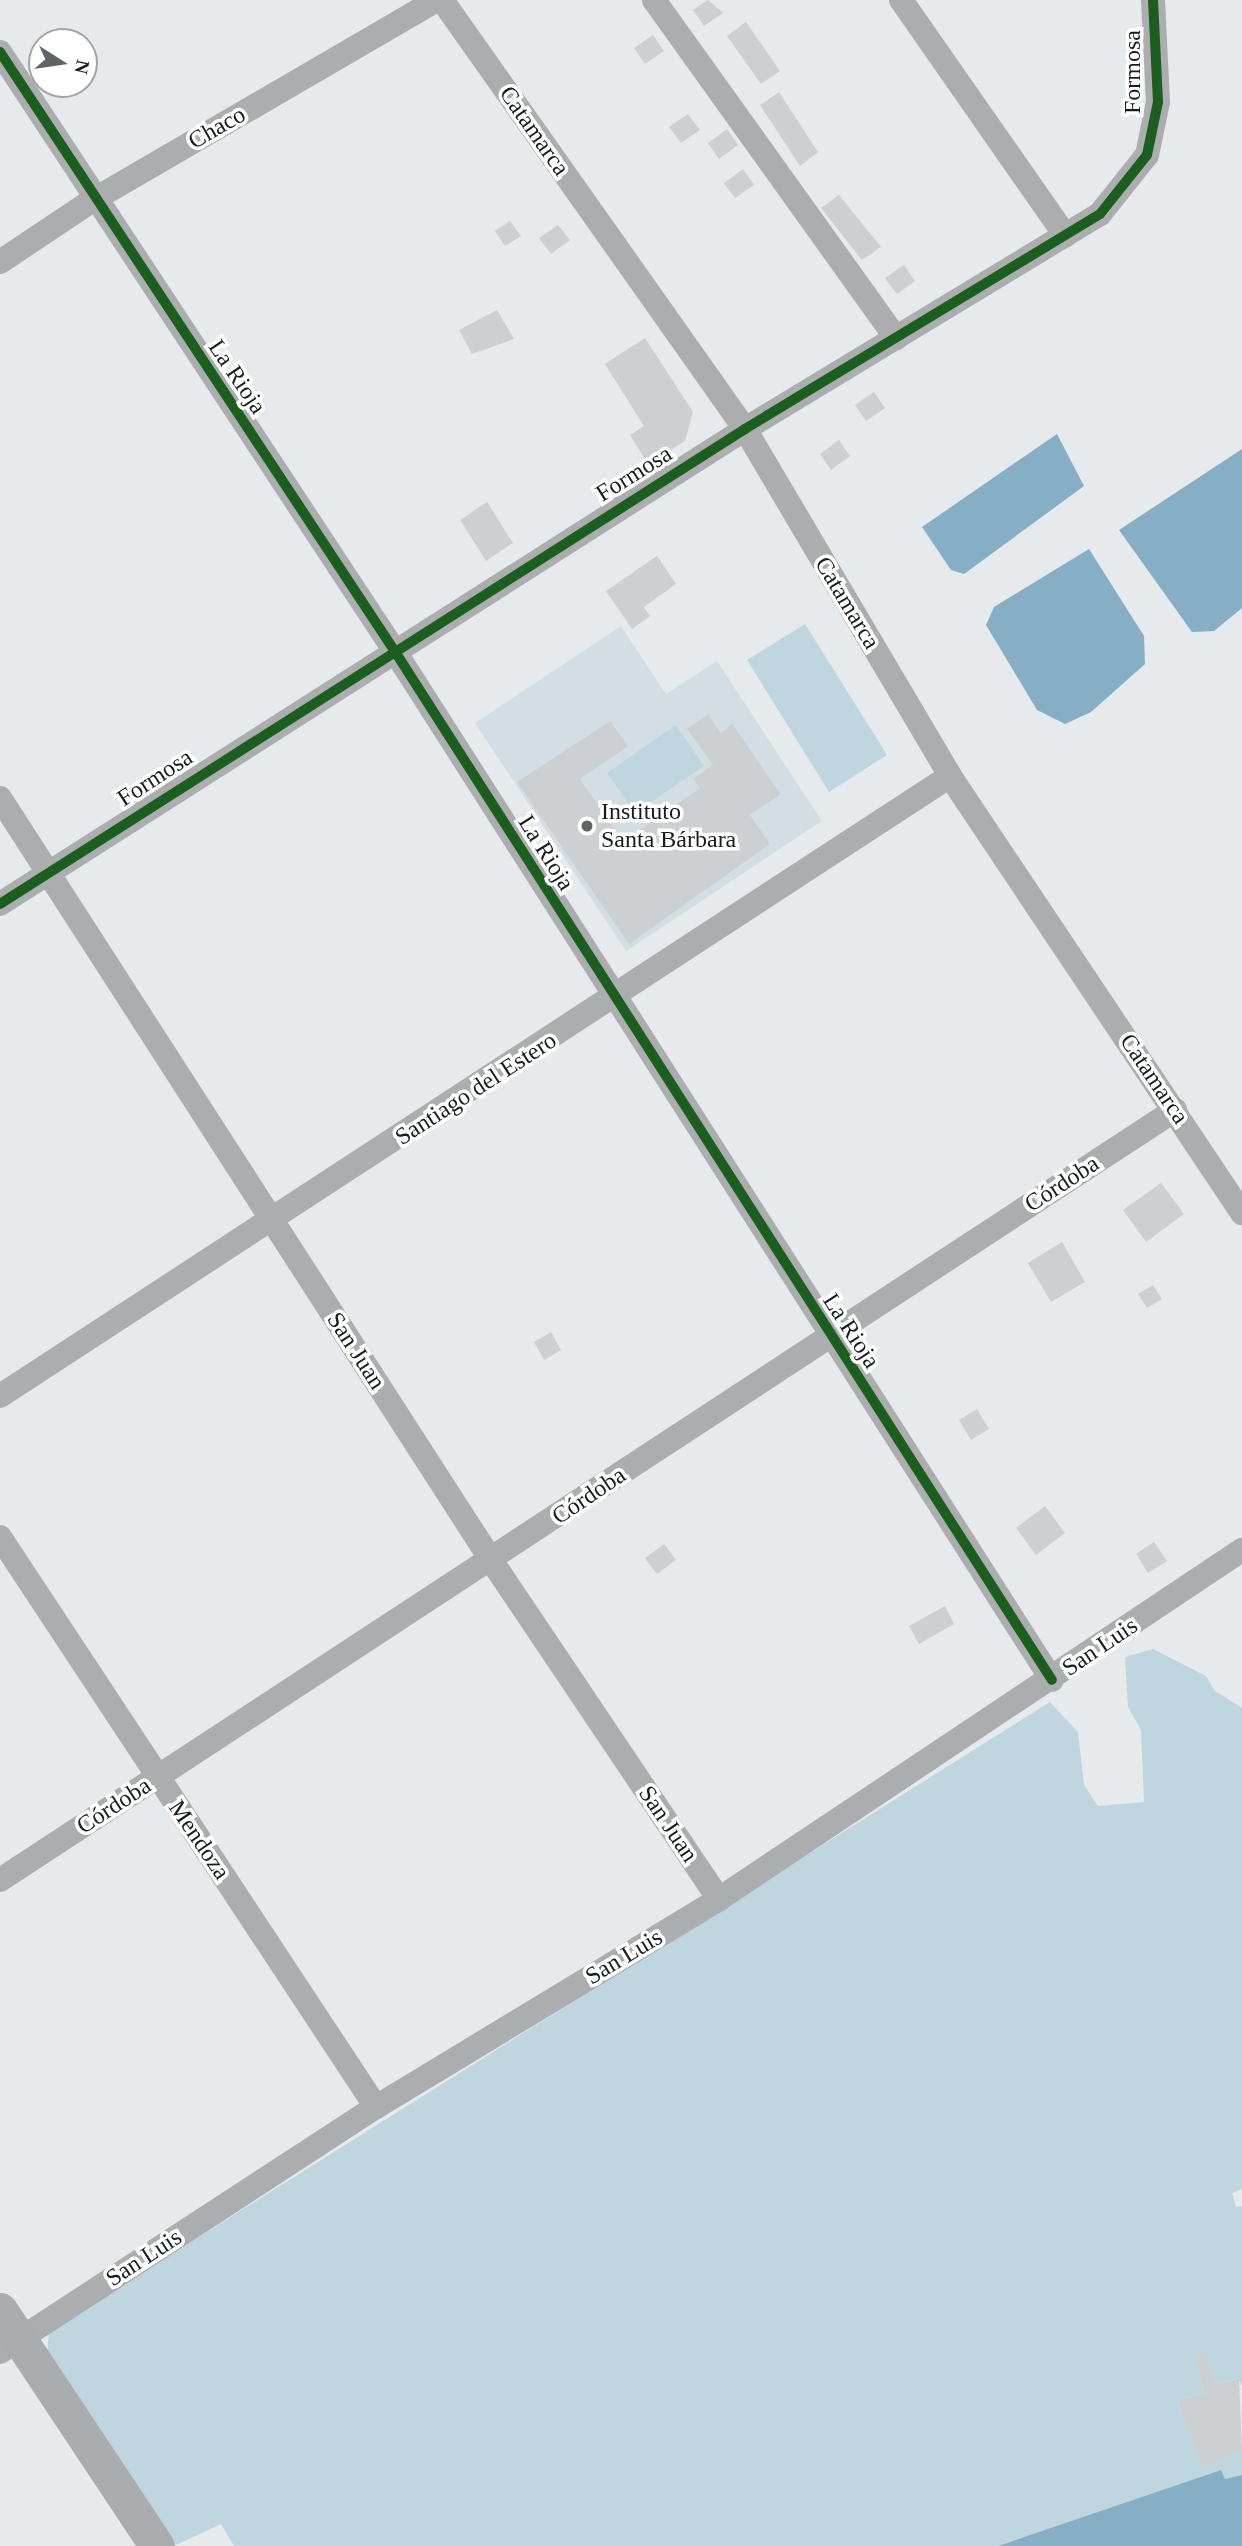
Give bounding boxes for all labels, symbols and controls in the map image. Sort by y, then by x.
north arrow [28,28,98,98]
street label: Formosa [1119,30,1147,114]
text: N [70,58,94,76]
street label: Catamarca [493,81,575,181]
street label: Chaco [183,100,251,156]
street label: La Rioja [202,334,272,420]
street label: Formosa [591,440,677,508]
street label: Catamarca [808,552,886,654]
street label: Formosa [112,743,198,813]
place label: Instituto Santa Bárbara [601,798,736,854]
street label: La Rioja [512,810,580,896]
marker: Instituto Santa Bárbara [579,818,595,834]
street label: Santiago del Estero [390,1026,562,1152]
street label: Catamarca [1113,1028,1195,1130]
street label: Córdoba [1019,1149,1105,1219]
street label: La Rioja [816,1288,886,1374]
street label: San Juan [321,1307,391,1395]
street label: Córdoba [547,1461,631,1531]
street label: San Luis [1057,1611,1143,1683]
street label: Córdoba [71,1771,157,1841]
street label: San Juan [632,1780,704,1868]
street label: Mendoza [162,1795,236,1885]
street label: San Luis [580,1923,668,1991]
street label: San Luis [101,2223,187,2293]

